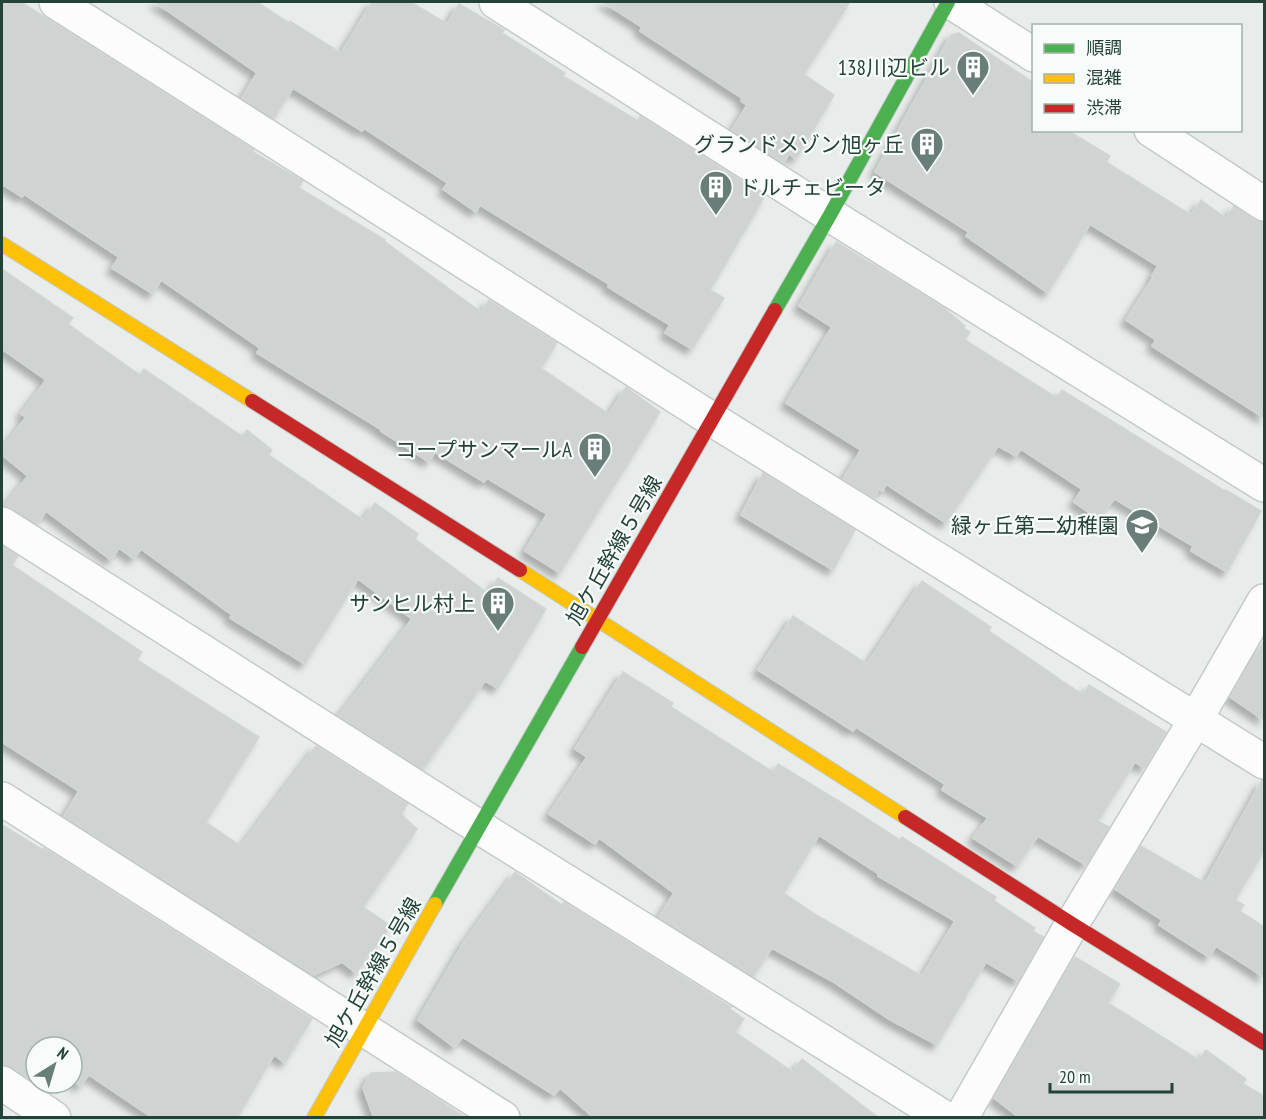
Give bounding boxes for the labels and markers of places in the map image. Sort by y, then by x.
building icon: 138川辺ビル [955,49,991,96]
place label: 138川辺ビル [838,54,950,81]
building icon: グランドメゾン旭ヶ丘 [909,126,945,173]
place label: グランドメゾン旭ヶ丘 [694,131,904,158]
building icon: ドルチェビータ [698,169,734,216]
place label: ドルチェビータ [739,174,886,201]
building icon: コープサンマールA [577,431,613,478]
place label: コープサンマールA [395,436,572,463]
school or university icon: 緑ヶ丘第二幼稚園 [1124,507,1160,554]
place label: 緑ヶ丘第二幼稚園 [951,512,1119,539]
building icon: サンヒル村上 [480,585,516,632]
place label: サンヒル村上 [349,590,475,617]

